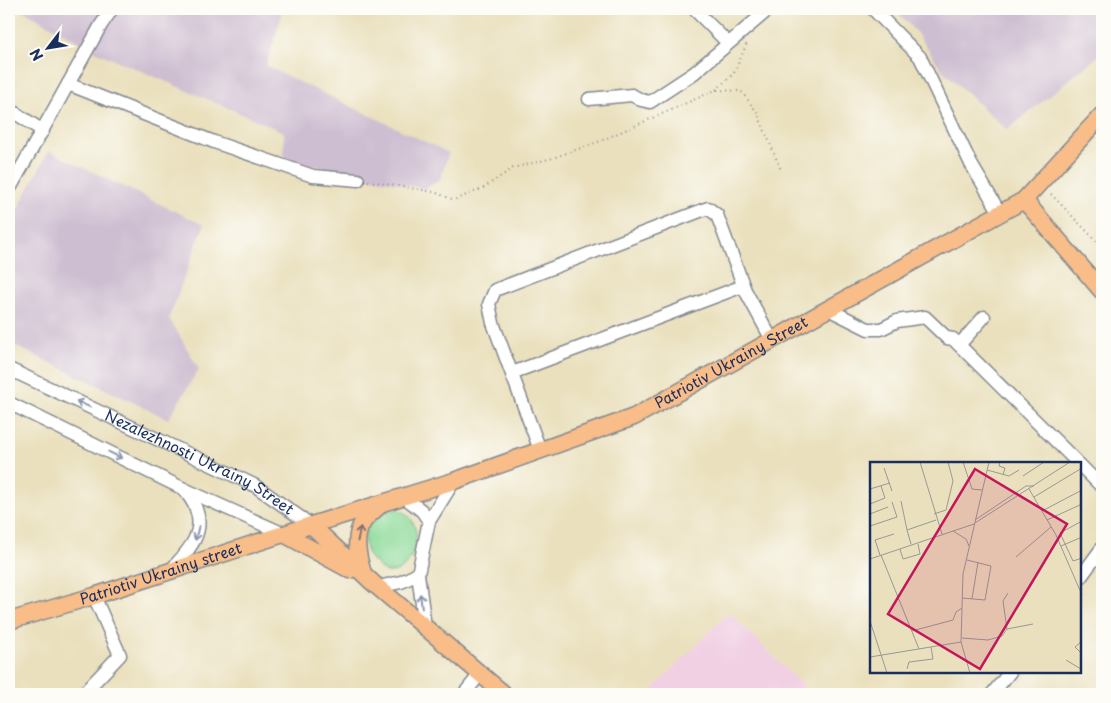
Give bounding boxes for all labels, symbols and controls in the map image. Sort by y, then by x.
north arrow [22,22,72,72]
text: N [25,45,48,65]
street label: Patriotiv Ukrainy Street [650,310,811,413]
one-way arrow [76,399,91,409]
street label: Nezalezhnosti Ukrainy Street [101,403,299,520]
one-way arrow [108,451,123,461]
inset map [870,462,1081,673]
one-way arrow [191,524,201,540]
one-way arrow [355,527,364,543]
street label: Patriotiv Ukrainy street [77,535,244,610]
one-way arrow [416,593,426,609]

